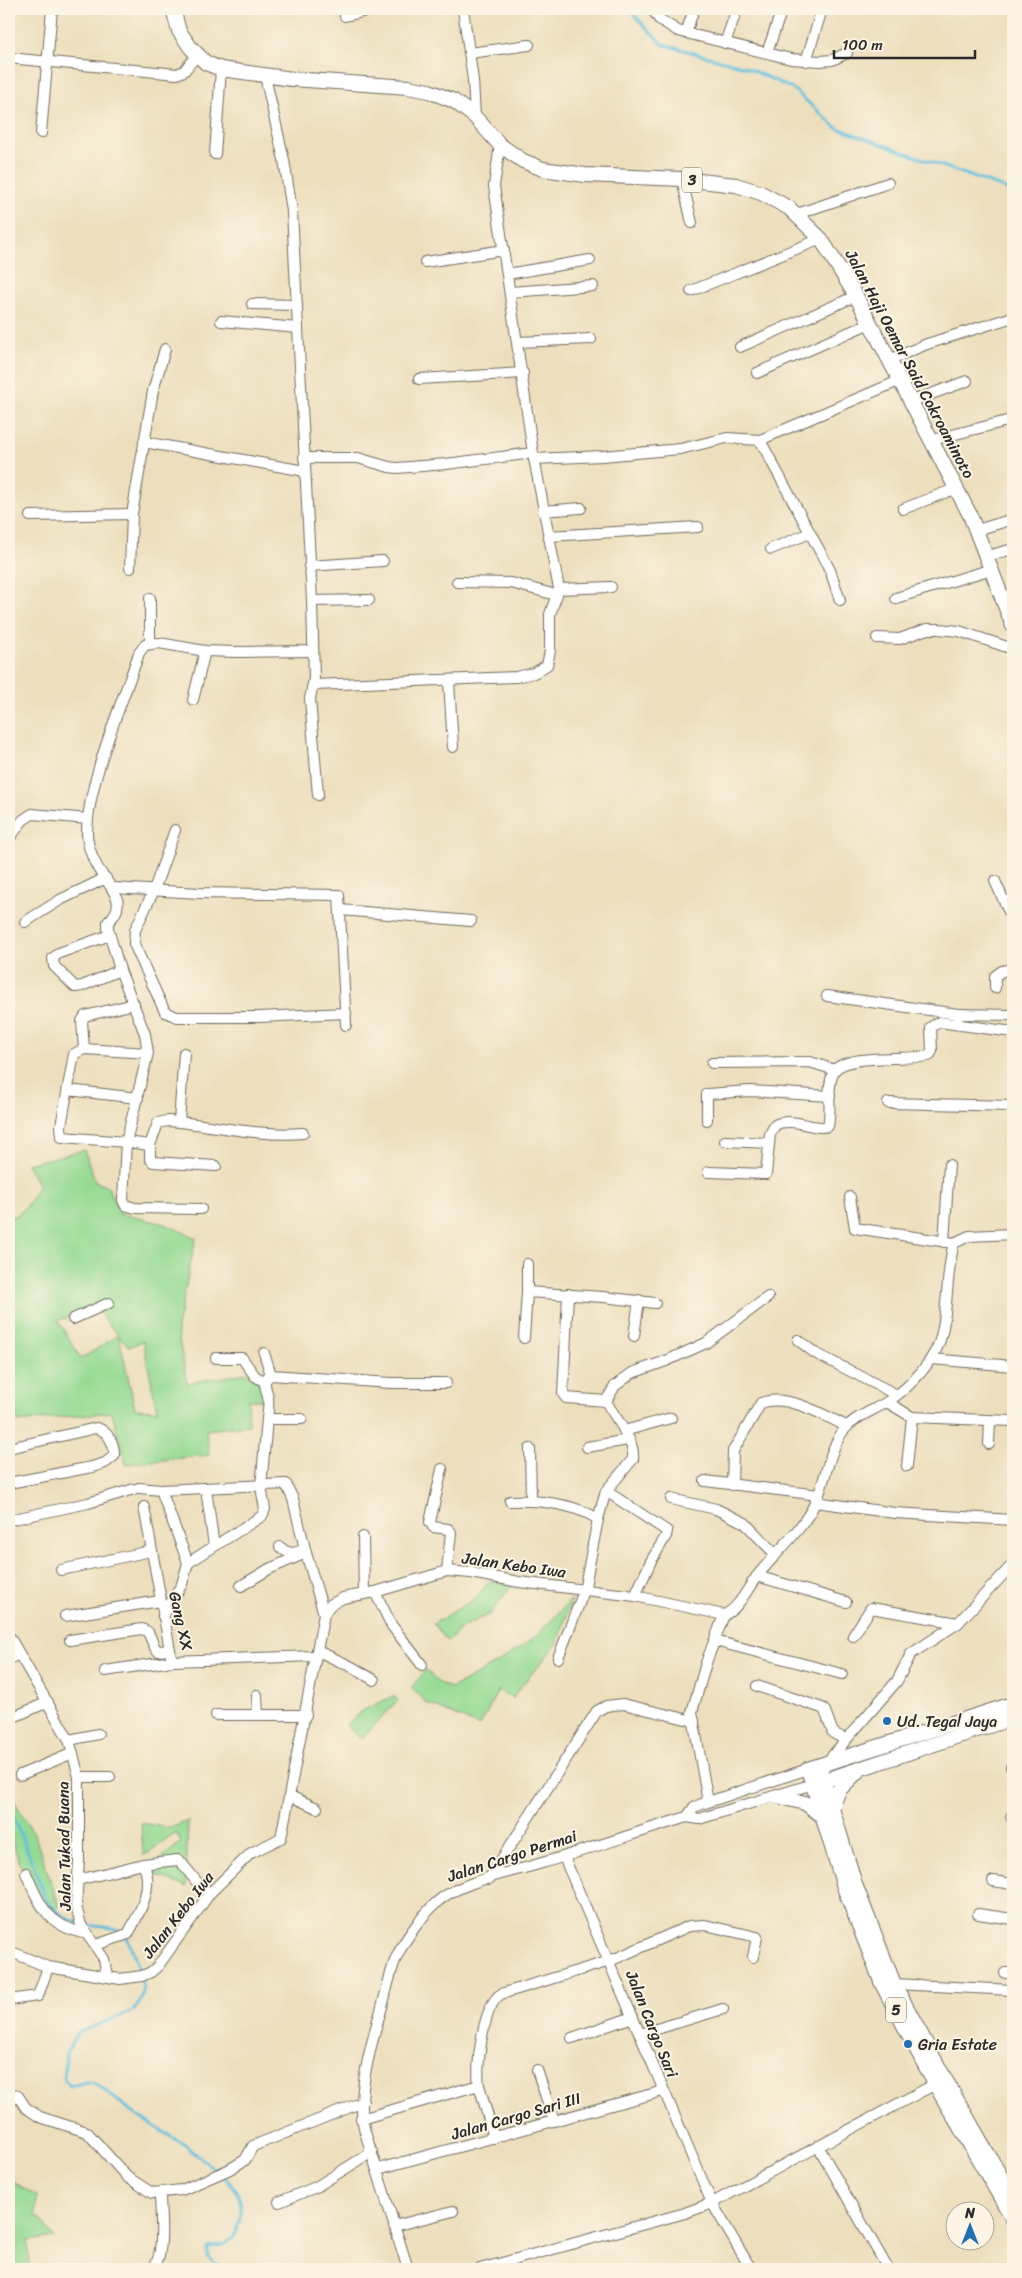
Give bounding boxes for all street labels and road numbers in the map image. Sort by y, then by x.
road number: 3 [682,168,702,192]
street label: Jalan Haji Oemar Said Cokroaminoto [837,243,983,484]
street label: Jalan Kebo Iwa [459,1543,569,1587]
street label: Gang XX [160,1589,202,1654]
street label: Jalan Tukad Buana [48,1781,80,1912]
street label: Jalan Cargo Permai [443,1821,581,1891]
street label: Jalan Kebo Iwa [134,1864,222,1966]
street label: Jalan Cargo Sari [617,1965,687,2083]
road number: 5 [886,1998,906,2022]
street label: Jalan Cargo Sari III [447,2084,584,2149]

